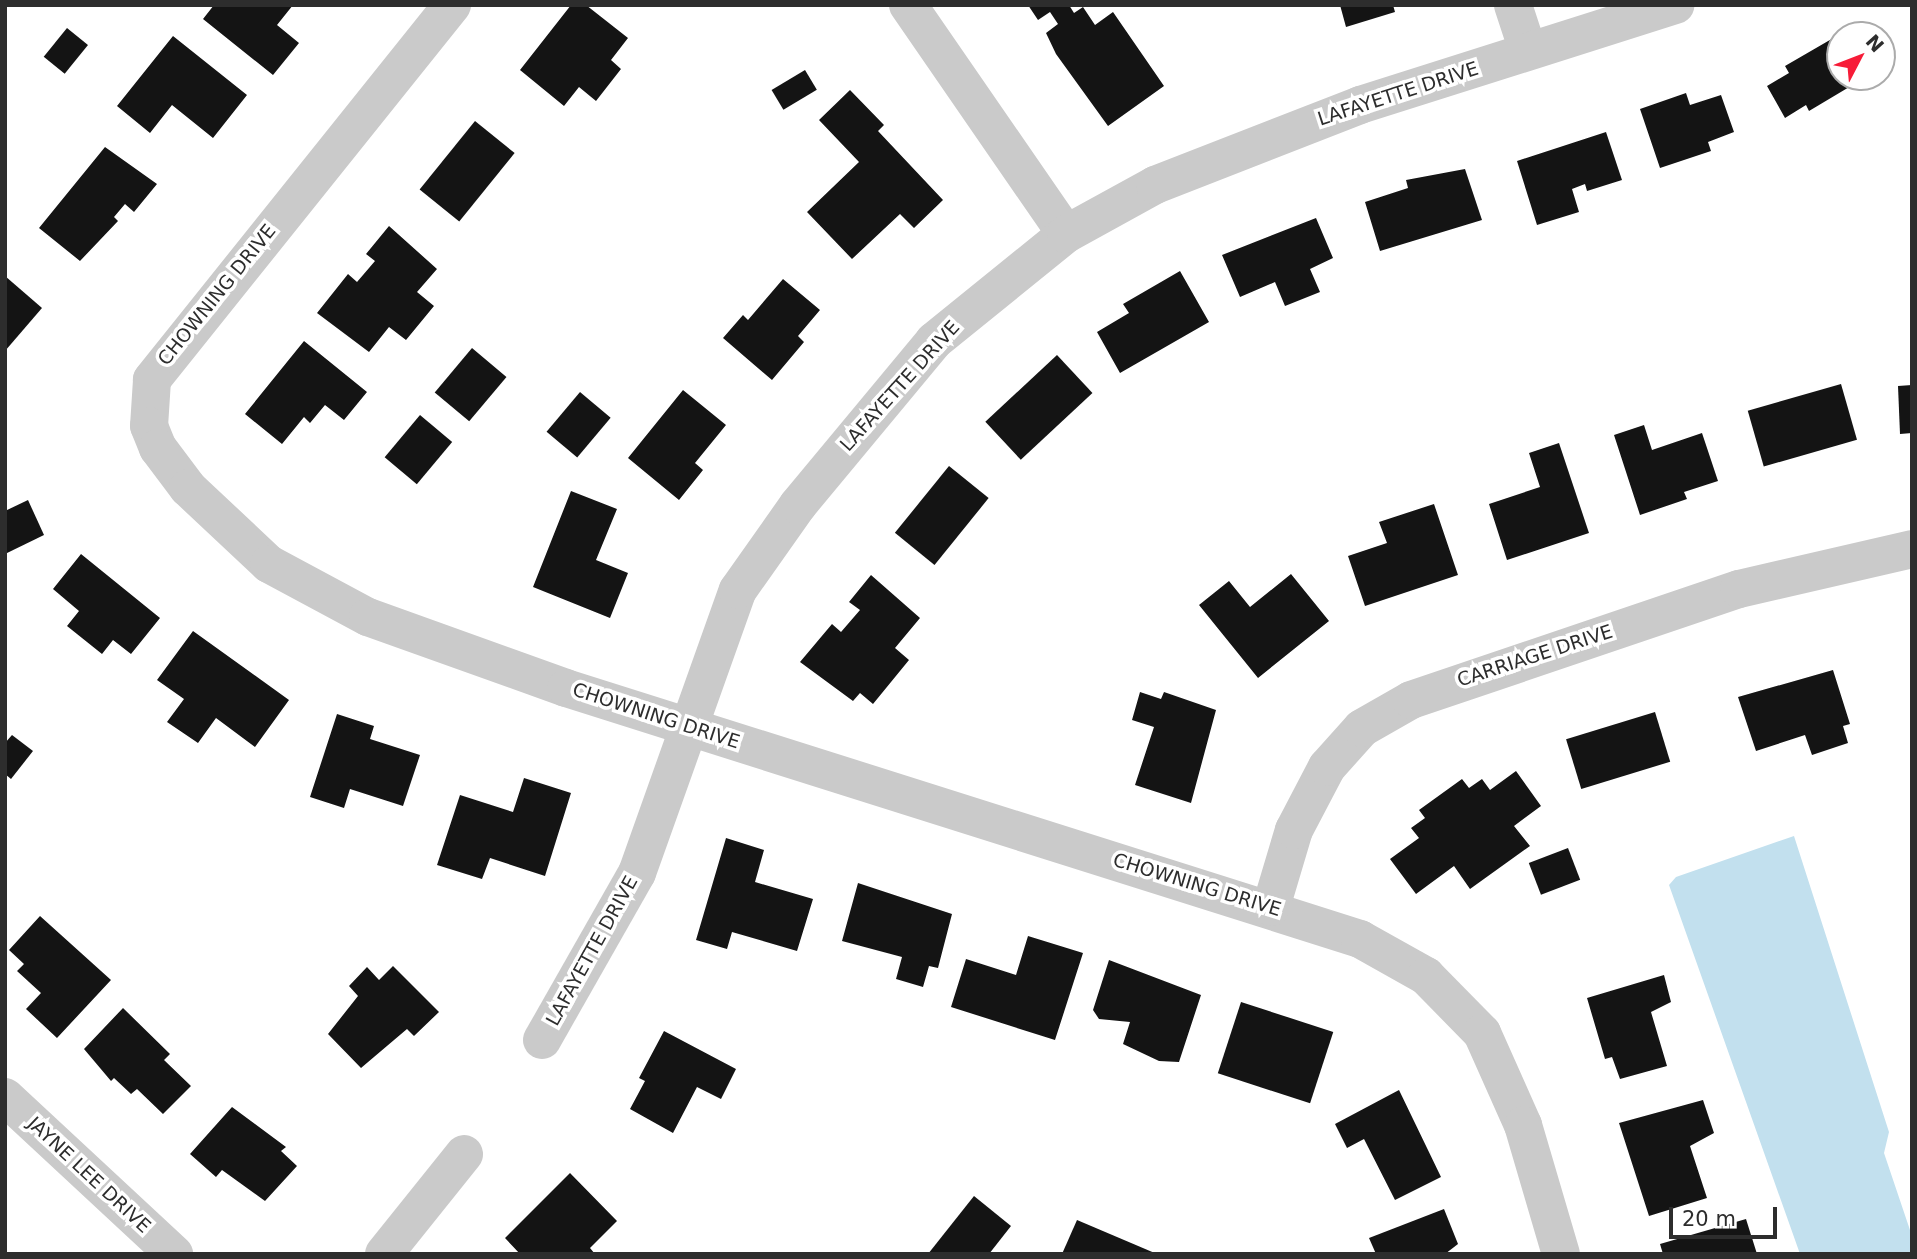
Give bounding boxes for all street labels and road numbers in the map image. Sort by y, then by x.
street label: LAFAYETTE DRIVE [1315,57,1481,131]
street label: CHOWNING DRIVE [153,220,281,370]
street label: LAFAYETTE DRIVE [835,316,965,456]
street label: CARRIAGE DRIVE [1454,620,1616,692]
street label: CHOWNING DRIVE [569,678,743,754]
street label: CHOWNING DRIVE [1110,849,1284,921]
street label: LAFAYETTE DRIVE [541,872,643,1030]
street label: JAYNE LEE DRIVE [23,1112,155,1238]

